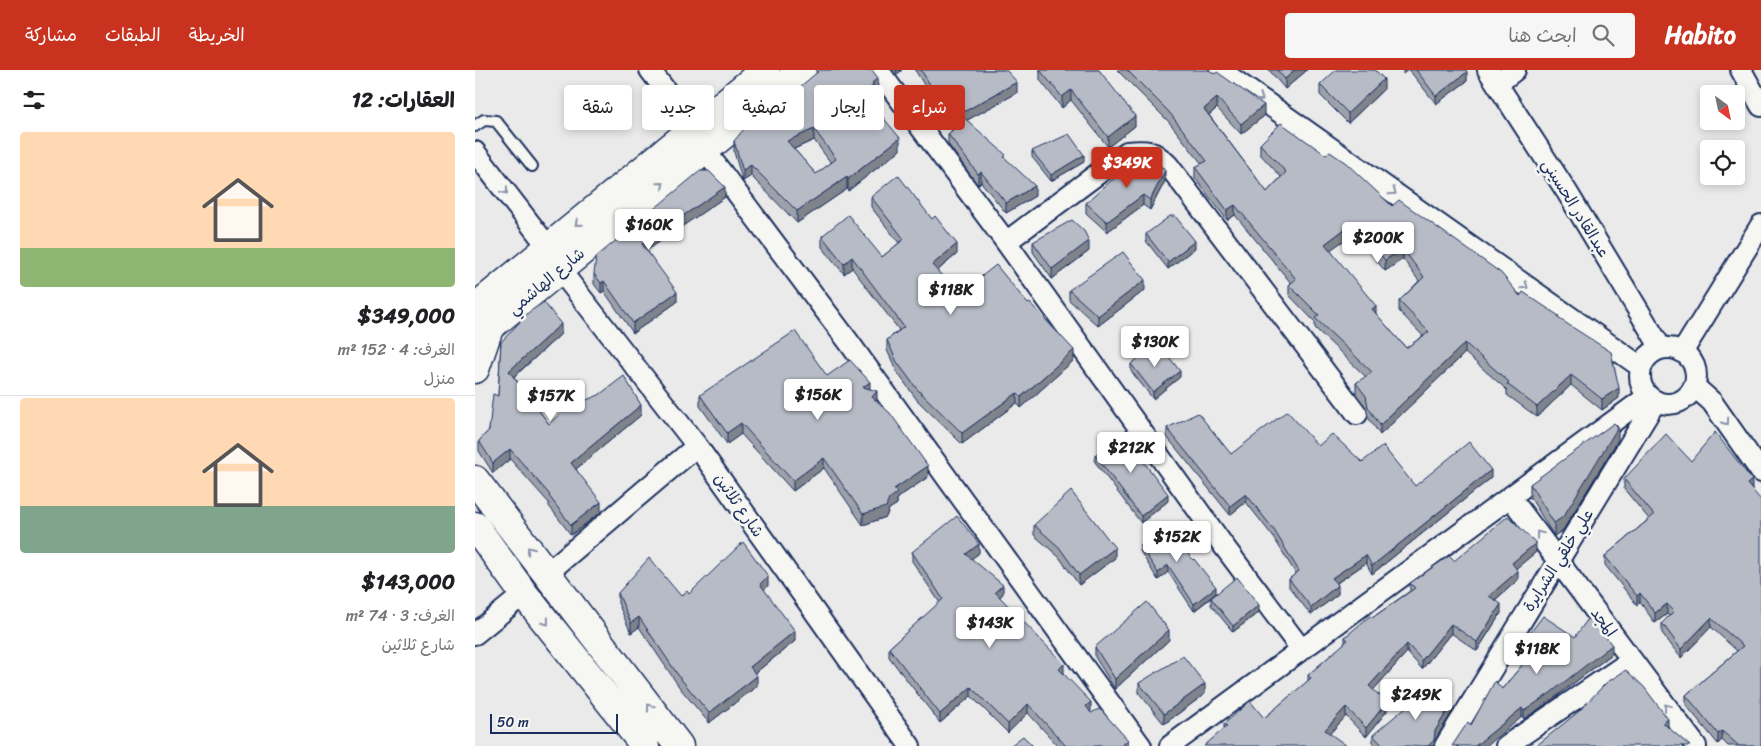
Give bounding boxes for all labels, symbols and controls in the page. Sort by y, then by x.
search box [1285,13,1635,58]
text: Habito [1665,14,1736,56]
text: مشاركة [25,19,77,51]
text: الطبقات [105,19,161,51]
text: الخريطة [189,19,245,51]
text: ابحث هنا [1508,19,1577,52]
icon: search [1589,21,1617,49]
text: العقارات: 12 [352,81,455,119]
chip: شقة [564,85,632,130]
chip: جديد [642,85,714,130]
chip: تصفية [724,85,804,130]
chip: إيجار [814,85,884,130]
chip: شراء [894,85,965,130]
north arrow [1700,85,1745,130]
map controls [1700,85,1745,185]
icon: filters [20,86,48,114]
one-way arrow [1254,92,1264,101]
button: locate [1700,140,1745,185]
pin: $349K [1092,146,1162,189]
text: $349K [1102,148,1152,177]
street label: عبدالقادر الحسيني [1534,153,1618,263]
icon: home [193,165,283,255]
one-way arrow [655,182,664,191]
one-way arrow [499,185,507,194]
one-way arrow [1387,186,1396,195]
pin: $160K [614,208,684,251]
text: $160K [626,210,672,239]
one-way arrow [575,217,584,225]
pin: $200K [1343,222,1413,264]
text: $200K [1353,223,1403,252]
street label: شارع الهاشمي [501,240,591,322]
pin: $118K [916,274,986,316]
text: $118K [929,275,973,304]
one-way arrow [1519,280,1529,289]
text: $349,000 [358,297,455,335]
pin: $130K [1120,326,1190,368]
text: $130K [1132,327,1178,356]
text: الغرف: 4 · 152 m² [338,335,455,364]
text: منزل [423,364,455,393]
pin: $156K [783,378,853,421]
pin: $157K [516,380,586,422]
text: $156K [795,380,841,409]
text: $157K [528,381,574,410]
one-way arrow [1720,416,1729,426]
icon: home [193,430,283,520]
pin: $212K [1096,432,1166,474]
text: $212K [1108,433,1154,462]
street label: شارع ثلاثين [706,467,772,543]
street label: علي خلقي الشرايرة [1515,503,1601,617]
pin: $152K [1142,520,1212,563]
text: $152K [1154,522,1200,551]
one-way arrow [1536,530,1545,540]
one-way arrow [527,547,535,556]
text: $143,000 [362,563,455,601]
text: الغرف: 3 · 74 m² [346,601,455,630]
street label: المجد [1583,601,1625,643]
pin: $143K [955,606,1025,649]
text: $143K [967,608,1013,637]
one-way arrow [540,616,549,625]
text: شارع ثلاثين [381,630,455,659]
pin: $118K [1502,632,1572,675]
text: $118K [1515,634,1559,663]
pin: $249K [1381,678,1451,721]
text: $249K [1391,680,1441,709]
one-way arrow [1664,703,1673,713]
one-way arrow [647,704,655,713]
text: 50 m [497,710,529,735]
scale bar [490,711,617,734]

